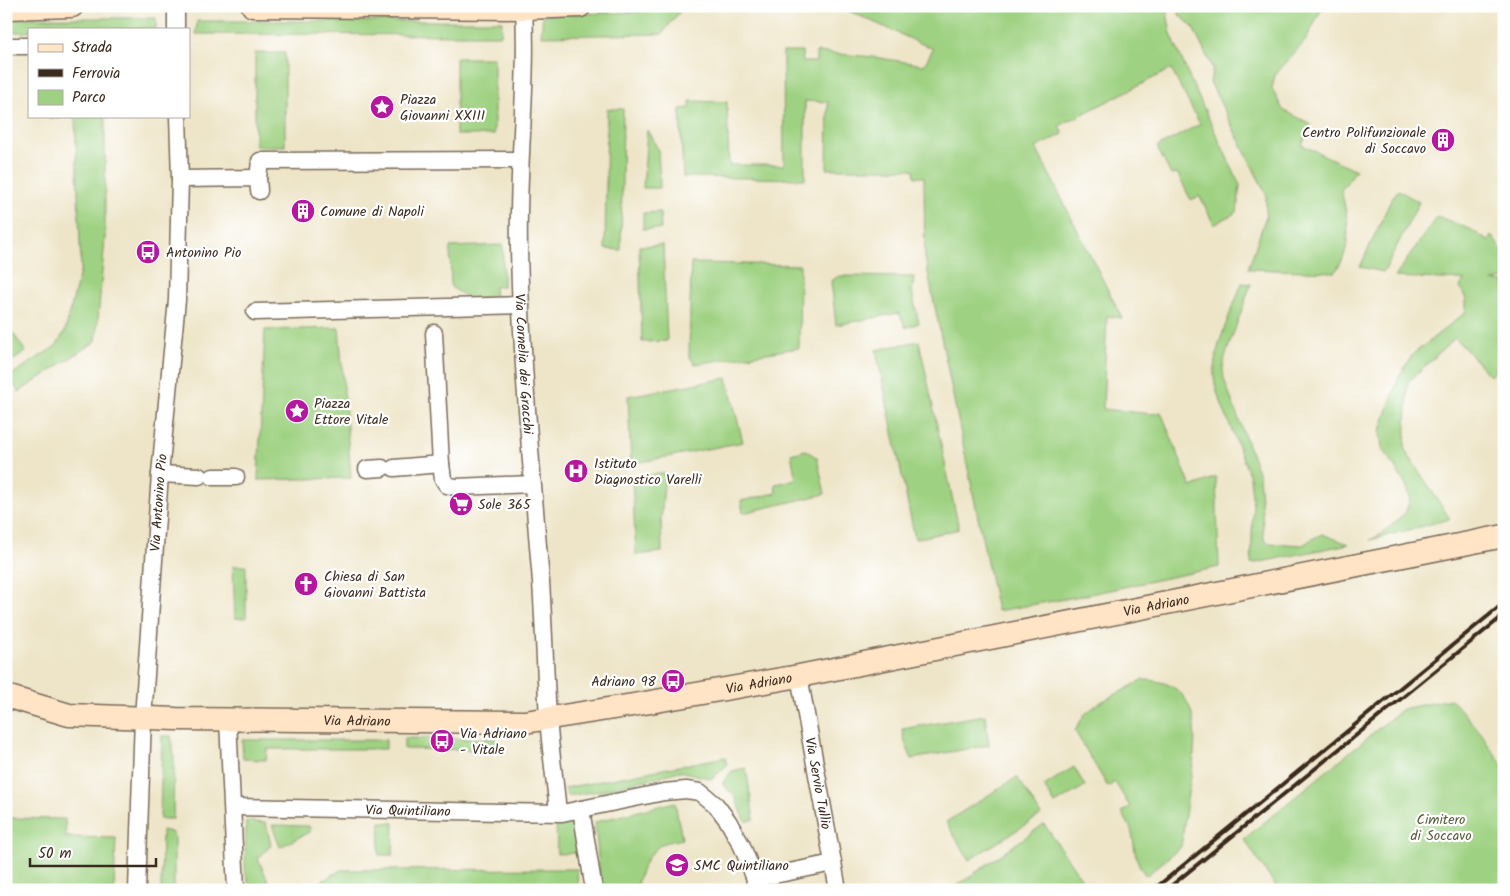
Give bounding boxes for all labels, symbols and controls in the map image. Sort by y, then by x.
legend [28,28,190,118]
text: Strada [72,36,112,60]
text: Ferrovia [72,62,120,86]
text: Parco [72,86,106,110]
place label: Piazza Giovanni XXIII [400,89,485,127]
place icon: Piazza Giovanni XXIII [369,94,395,120]
place label: Centro Polifunzionale di Soccavo [1302,122,1427,160]
building icon: Centro Polifunzionale di Soccavo [1430,127,1456,153]
building icon: Comune di Napoli [290,198,316,224]
place label: Comune di Napoli [320,201,424,223]
bus stop icon: Antonino Pio [135,239,161,265]
place label: Antonino Pio [166,242,241,264]
street label: Via Cornelia dei Gracchi [508,293,539,435]
place label: Piazza Ettore Vitale [314,393,389,431]
place icon: Piazza Ettore Vitale [284,398,310,424]
street label: Via Antonino Pio [145,453,174,552]
place label: Istituto Diagnostico Varelli [594,453,702,491]
hospital icon: Istituto Diagnostico Varelli [563,458,589,484]
supermarket icon: Sole 365 [448,491,474,517]
place label: Sole 365 [478,494,532,516]
place label: Chiesa di San Giovanni Battista [324,566,426,604]
church icon: Chiesa di San Giovanni Battista [293,571,319,597]
street label: Via Adriano [1122,589,1191,623]
street label: Via Adriano [724,667,794,701]
bus stop icon: Adriano 98 [660,668,686,694]
place label: Adriano 98 [591,671,657,693]
street label: Via Adriano [324,710,391,733]
place label: Via Adriano - Vitale [460,723,527,761]
bus stop icon: Via Adriano - Vitale [429,728,455,754]
street label: Via Servio Tullio [798,735,837,831]
street label: Via Quintiliano [365,799,451,823]
park label: Cimitero di Soccavo [1411,809,1471,847]
scale bar [30,836,156,868]
text: 50 m [38,842,72,866]
school or university icon: SMC Quintiliano [664,852,690,878]
place label: SMC Quintiliano [694,855,789,877]

